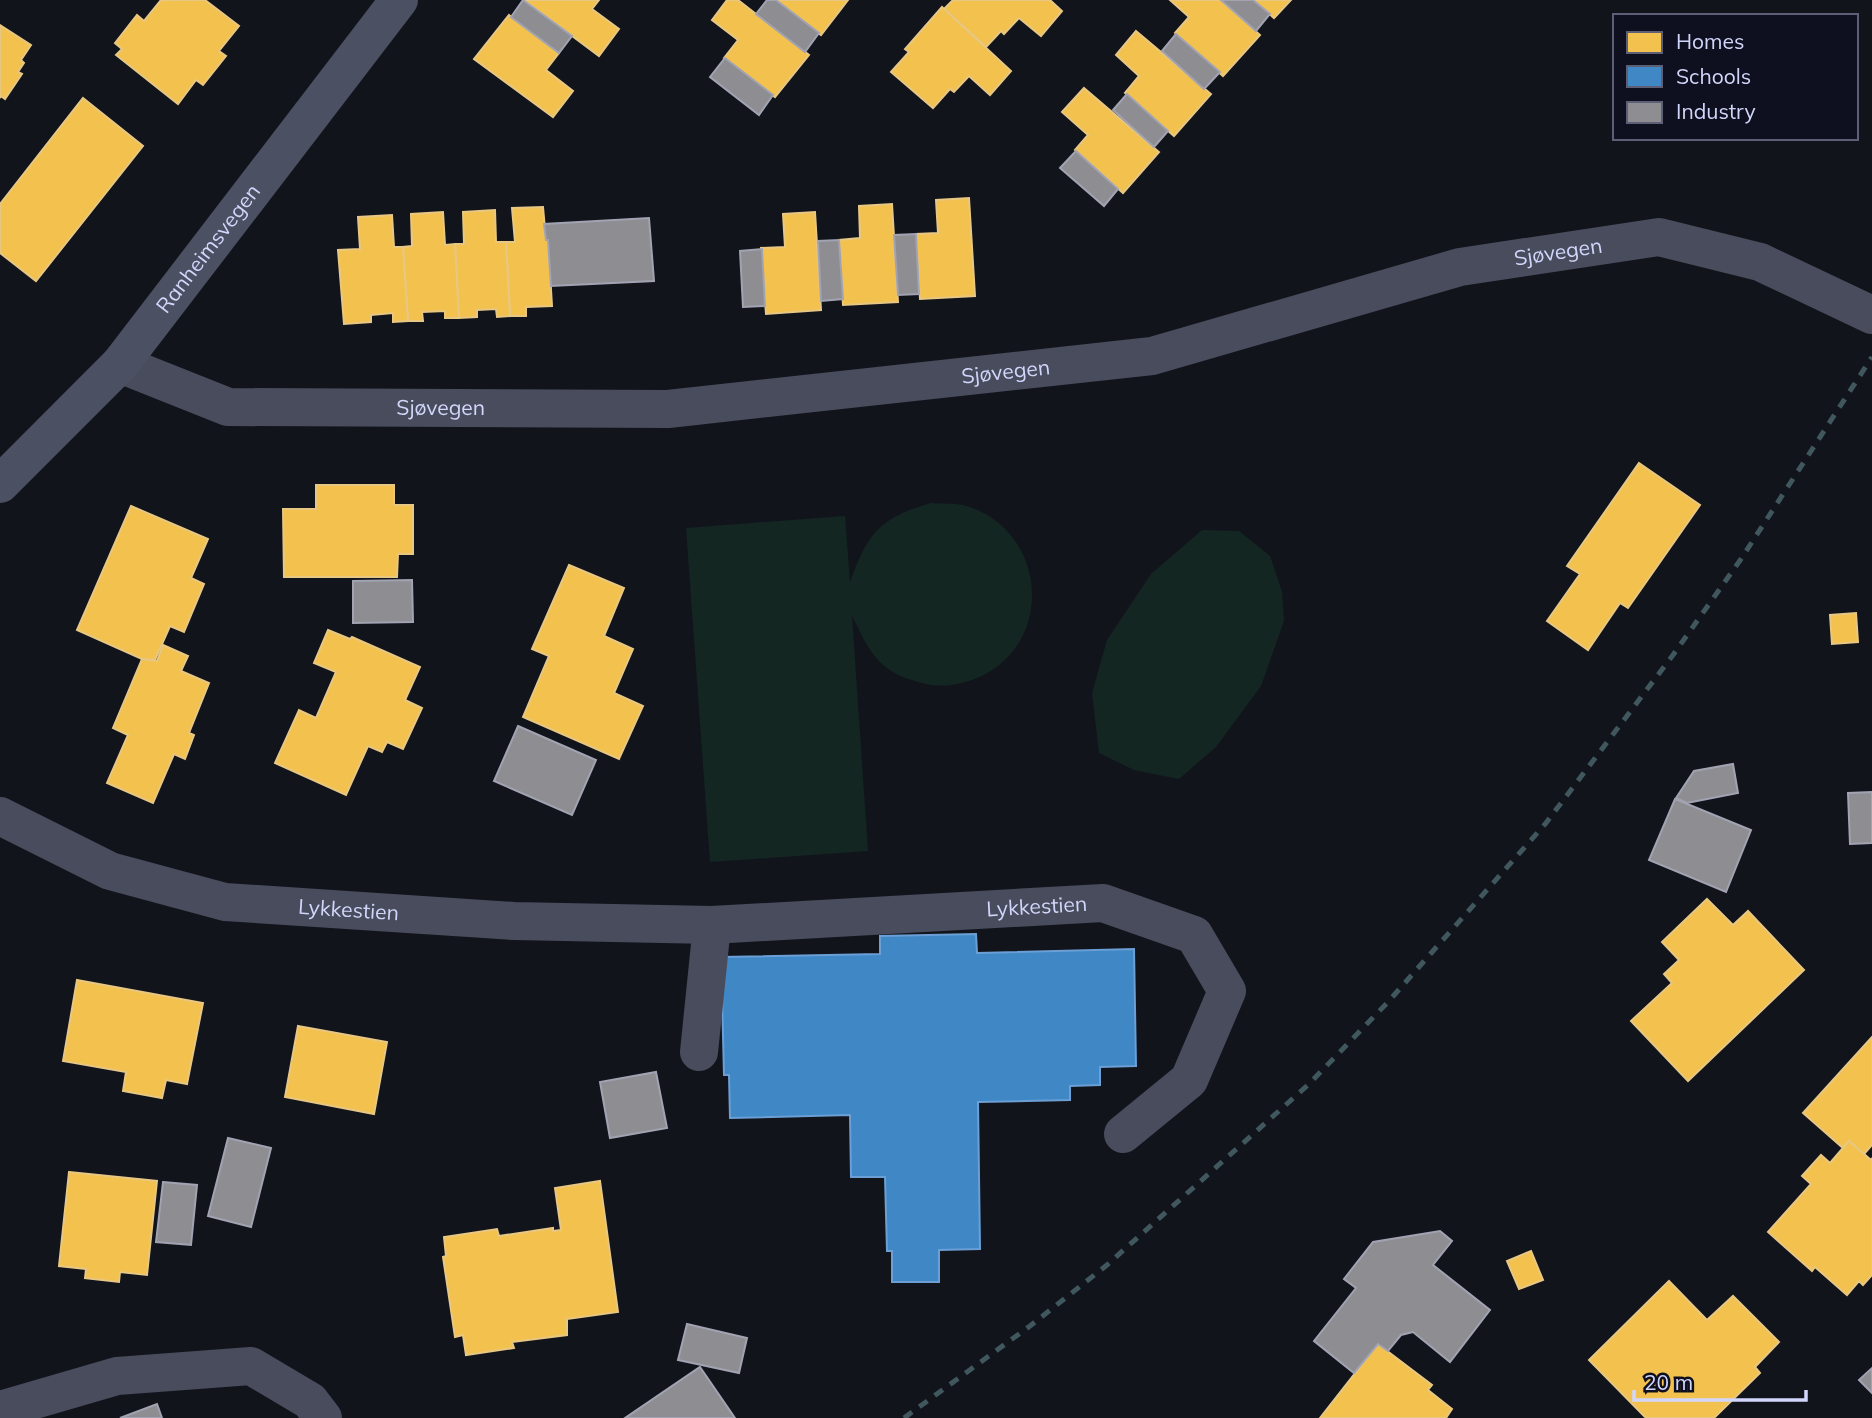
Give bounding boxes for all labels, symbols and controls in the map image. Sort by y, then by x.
legend [1613,14,1858,140]
text: Homes [1676,28,1744,54]
text: Schools [1676,63,1751,89]
text: Industry [1676,98,1756,124]
street label: Ranheimsvegen [150,178,265,318]
street label: Sjøvegen [1512,232,1604,271]
street label: Sjøvegen [960,353,1051,389]
street label: Sjøvegen [396,394,485,420]
street label: Lykkestien [986,890,1088,922]
street label: Lykkestien [297,893,400,925]
scale bar [1634,1358,1806,1402]
text: 20 m [1644,1369,1693,1395]

